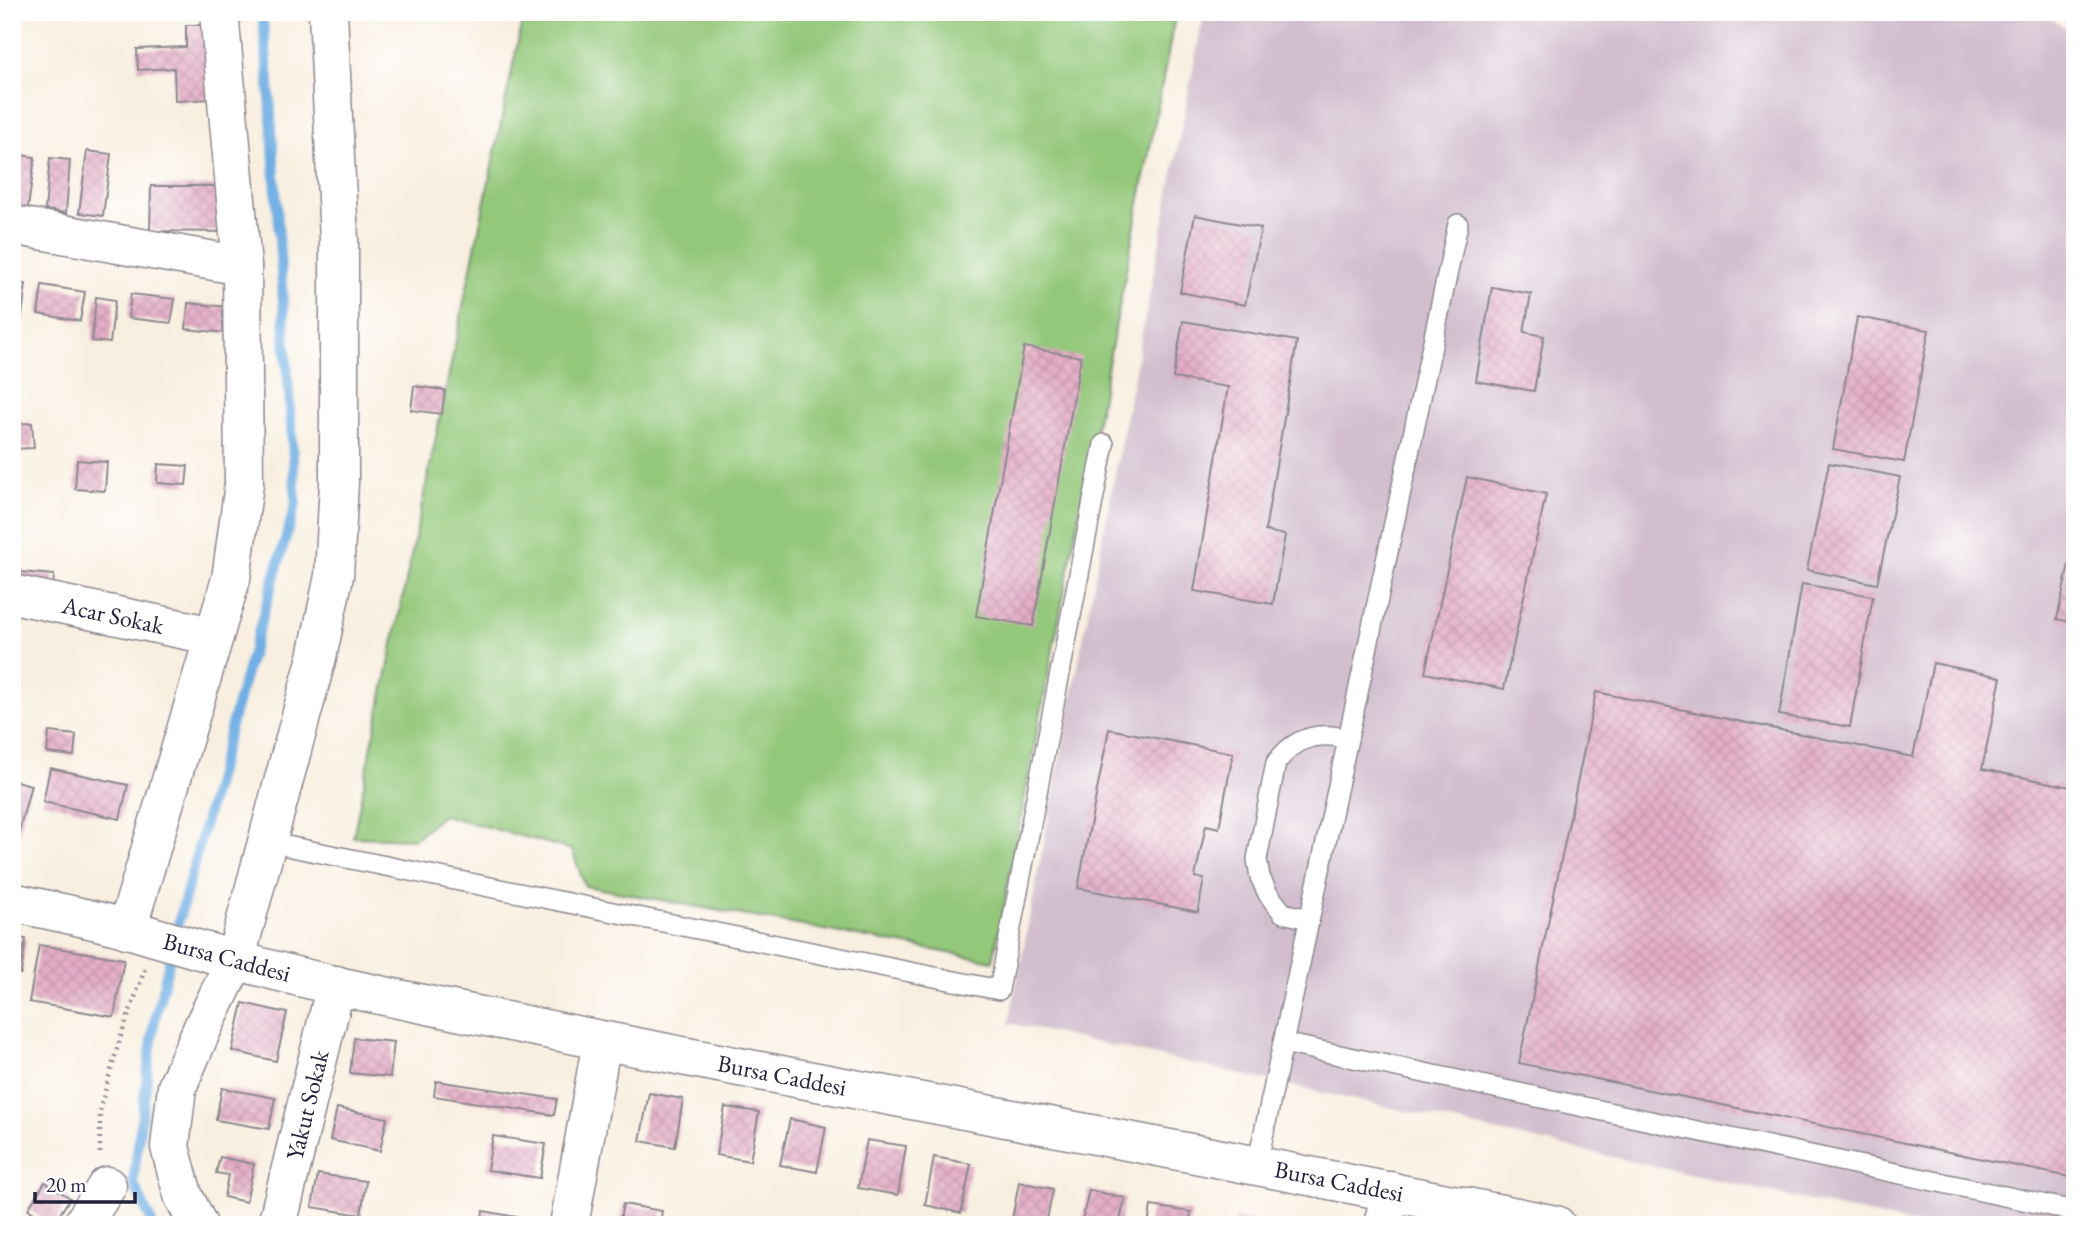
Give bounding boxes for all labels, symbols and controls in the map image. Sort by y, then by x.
street label: Acar Sokak [58,589,167,641]
street label: Bursa Caddesi [160,925,294,989]
street label: Yakut Sokak [278,1046,336,1163]
street label: Bursa Caddesi [715,1047,849,1103]
street label: Bursa Caddesi [1272,1153,1406,1209]
scale bar [35,1160,135,1204]
text: 20 m [46,1171,87,1198]

